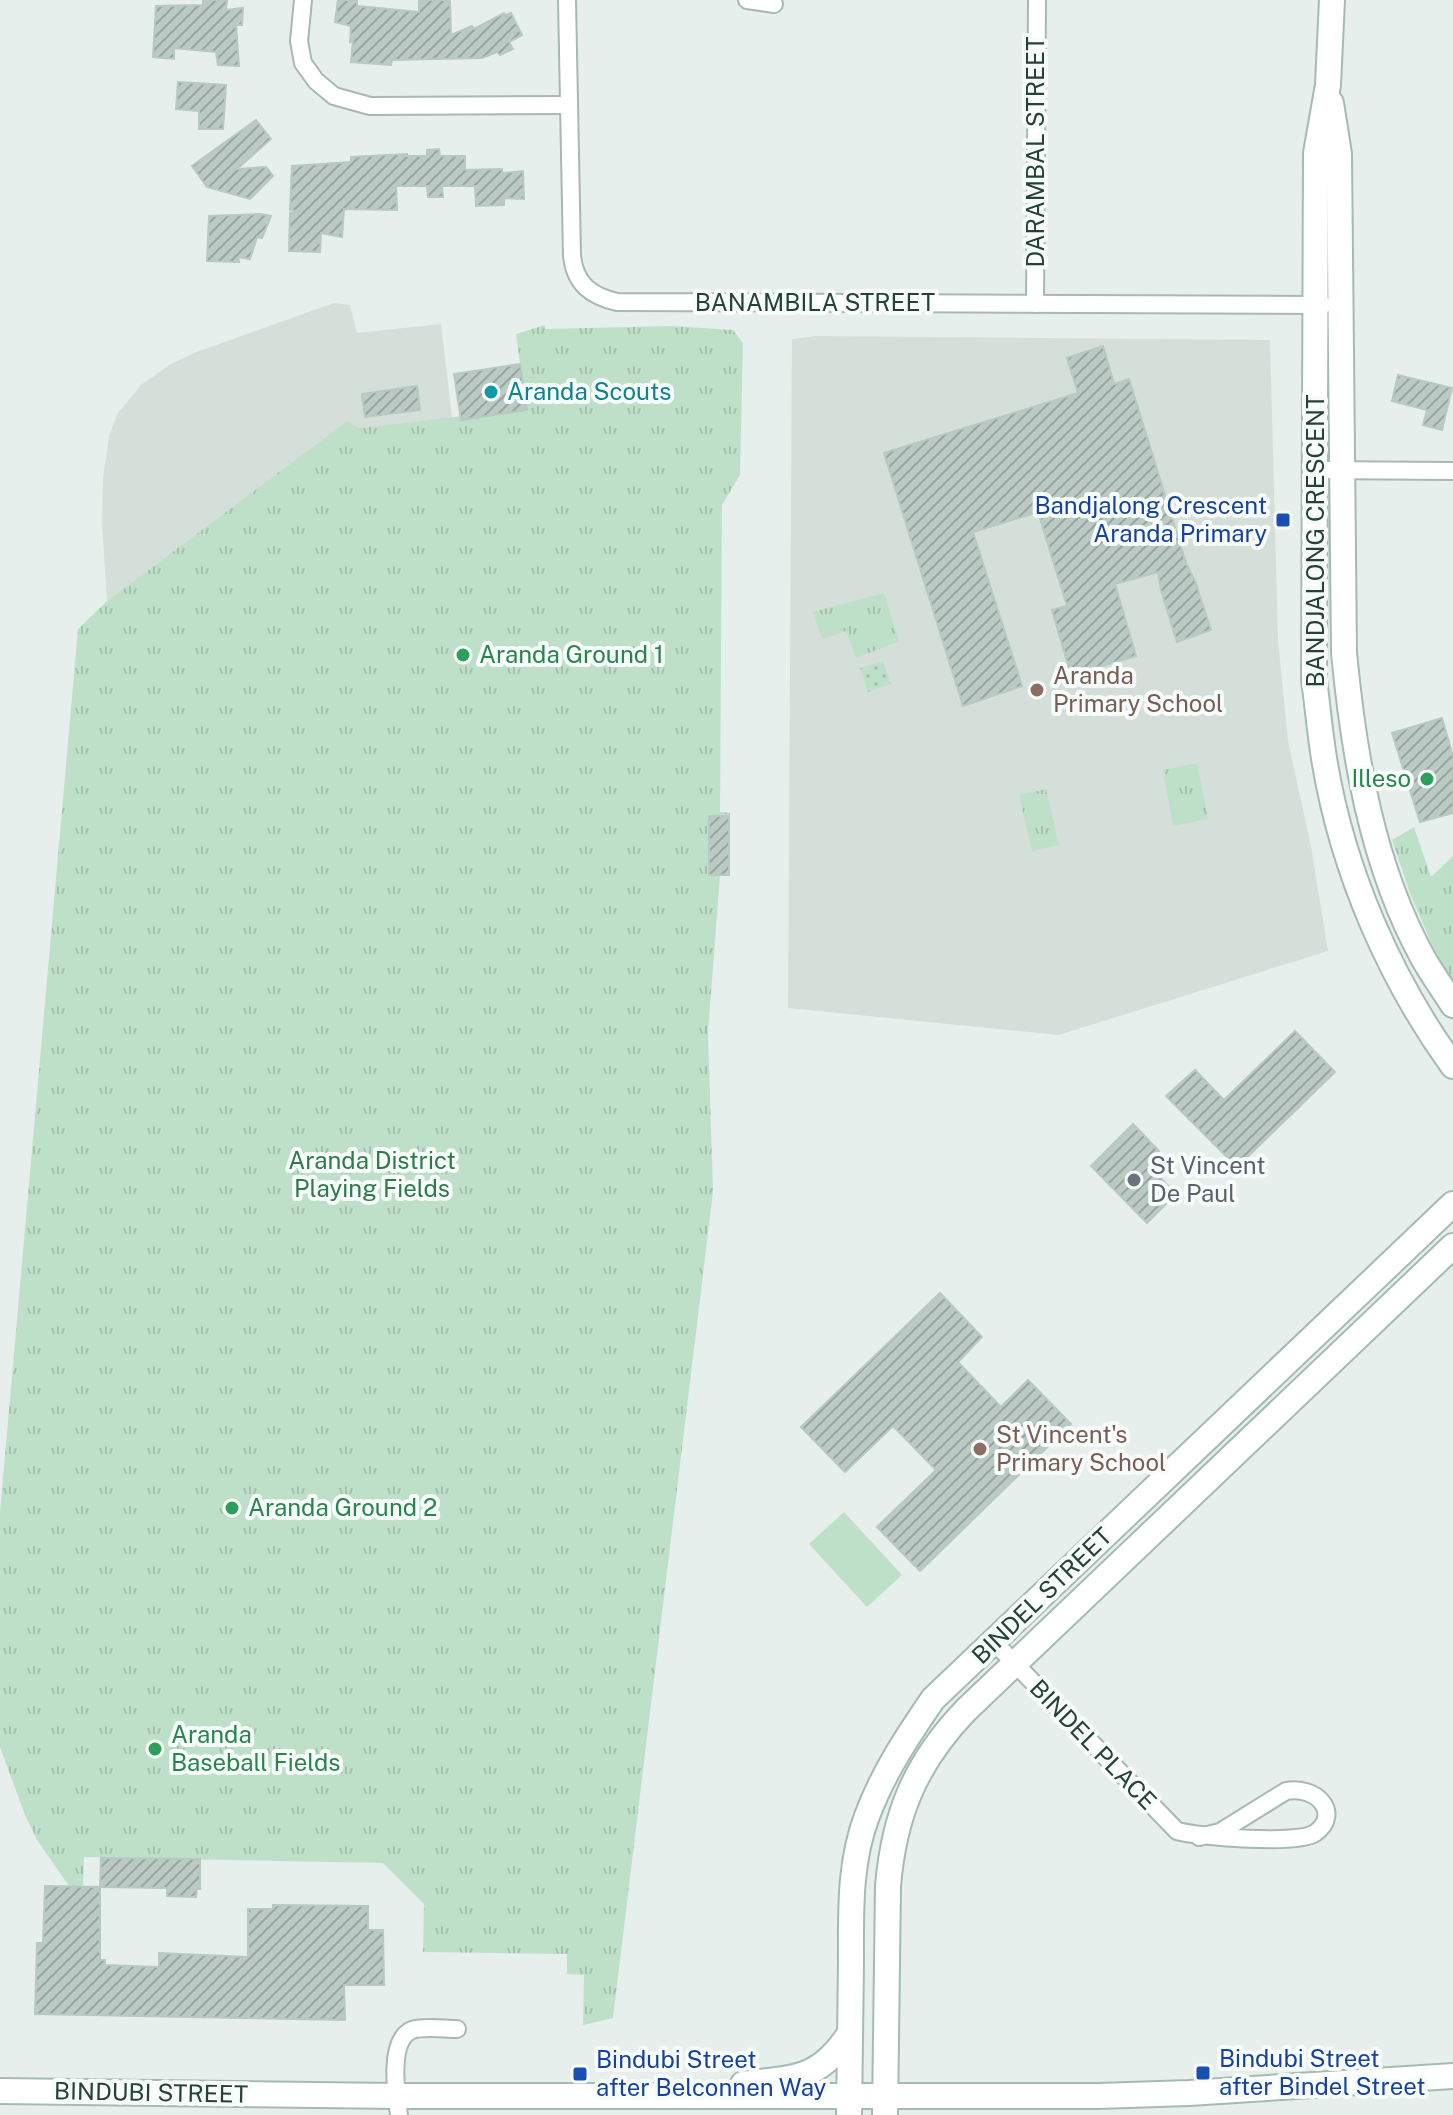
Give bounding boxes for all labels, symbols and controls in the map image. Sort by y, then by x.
street label: DARAMBAL STREET [1021,36,1049,268]
street label: BANAMBILA STREET [695,288,935,316]
place label: Aranda Scouts [507,377,671,405]
marker: Aranda Scouts [482,383,500,401]
street label: BANDJALONG CRESCENT [1301,395,1329,687]
place label: Bandjalong Crescent Aranda Primary [1034,491,1267,547]
marker: Bandjalong Crescent Aranda Primary [1274,511,1292,529]
place label: Aranda Ground 1 [479,640,664,668]
marker: Aranda Ground 1 [454,646,472,664]
place label: Aranda Primary School [1053,661,1223,717]
marker: Aranda Primary School [1028,681,1046,699]
place label: Illeso [1351,764,1411,792]
marker: Illeso [1418,770,1436,788]
park label: Aranda District Playing Fields [288,1146,456,1202]
place label: St Vincent De Paul [1150,1151,1266,1207]
marker: St Vincent De Paul [1125,1171,1143,1189]
place label: St Vincent's Primary School [996,1420,1166,1476]
marker: St Vincent's Primary School [971,1440,989,1458]
place label: Aranda Ground 2 [248,1493,437,1521]
marker: Aranda Ground 2 [223,1499,241,1517]
street label: BINDEL STREET [966,1522,1117,1669]
street label: BINDEL PLACE [1025,1674,1163,1815]
place label: Aranda Baseball Fields [171,1720,340,1776]
marker: Aranda Baseball Fields [146,1740,164,1758]
place label: Bindubi Street after Bindel Street [1219,2044,1426,2100]
place label: Bindubi Street after Belconnen Way [596,2045,827,2101]
marker: Bindubi Street after Bindel Street [1194,2064,1212,2082]
marker: Bindubi Street after Belconnen Way [571,2065,589,2083]
street label: BINDUBI STREET [54,2076,248,2108]

